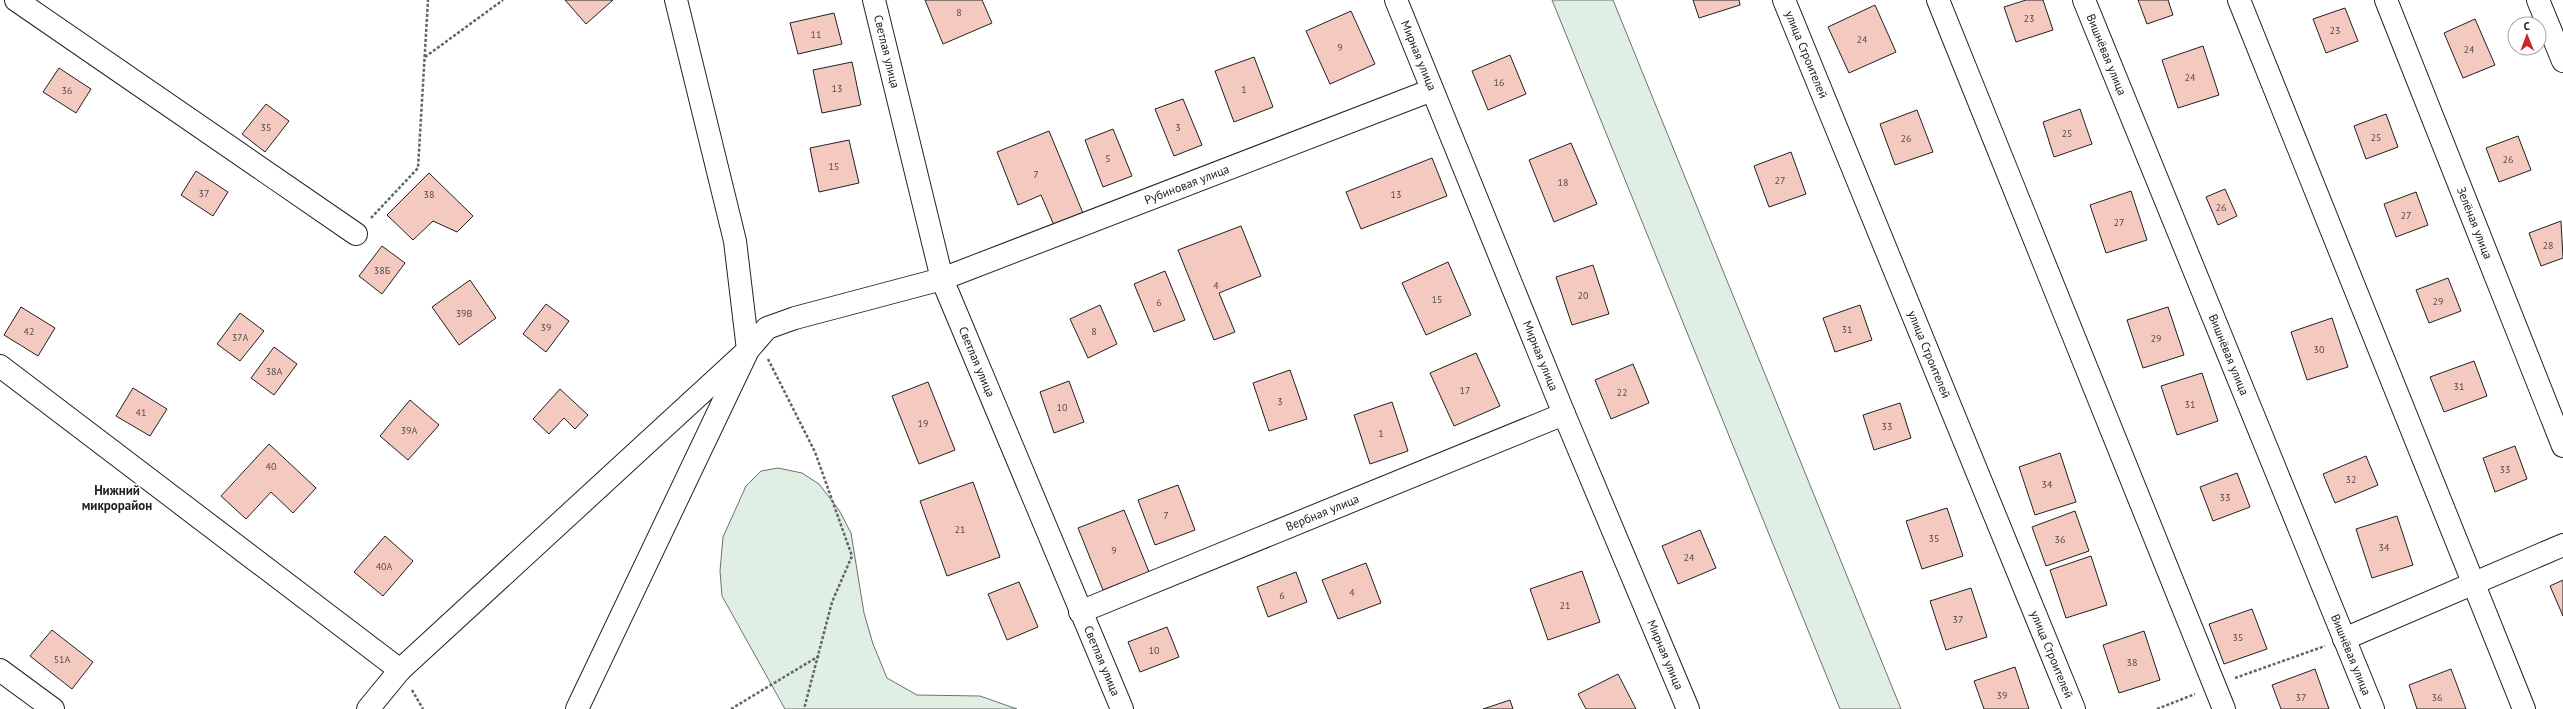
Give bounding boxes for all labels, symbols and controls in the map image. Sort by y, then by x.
house number: 8 [956,6,962,19]
street label: улица Строителей [1782,8,1831,100]
house number: 23 [2024,12,2034,25]
street label: Вишнёвая улица [2083,12,2130,97]
street label: Светлая улица [871,13,903,90]
north arrow [2507,16,2547,56]
street label: Мирная улица [1398,18,1440,93]
text: С [2524,19,2530,33]
house number: 23 [2330,24,2340,37]
house number: 11 [811,28,821,41]
house number: 24 [1857,33,1868,46]
house number: 9 [1337,41,1343,54]
house number: 24 [2464,43,2475,56]
house number: 24 [2185,71,2196,84]
house number: 16 [1494,76,1504,89]
house number: 13 [832,82,842,95]
house number: 1 [1241,83,1247,96]
house number: 36 [62,84,72,97]
house number: 35 [261,121,271,134]
house number: 3 [1175,121,1181,134]
house number: 25 [2062,127,2072,140]
house number: 25 [2371,131,2381,144]
house number: 26 [1901,132,1911,145]
house number: 5 [1105,152,1111,165]
house number: 26 [2503,153,2513,166]
house number: 15 [829,160,839,173]
street label: Рубиновая улица [1142,161,1231,207]
house number: 7 [1033,168,1039,181]
house number: 27 [1775,174,1785,187]
house number: 18 [1558,176,1568,189]
street label: Зелёная улица [2454,185,2496,261]
house number: 37 [199,187,209,200]
house number: 38 [424,188,434,201]
house number: 13 [1391,188,1401,201]
house number: 26 [2216,201,2226,214]
house number: 27 [2401,209,2411,222]
house number: 27 [2114,216,2124,229]
house number: 28 [2543,239,2553,252]
house number: 38Б [374,264,391,277]
house number: 4 [1213,279,1219,292]
house number: 20 [1578,289,1589,302]
house number: 15 [1432,293,1442,306]
house number: 29 [2433,295,2443,308]
house number: 6 [1156,296,1162,309]
house number: 39В [456,307,473,320]
street label: улица Строителей [1905,308,1954,400]
street label: Вишнёвая улица [2206,312,2252,397]
street label: Мирная улица [1520,318,1562,393]
house number: 39 [541,321,551,334]
house number: 31 [1842,323,1852,336]
street label: Светлая улица [956,324,999,399]
house number: 42 [24,325,34,338]
house number: 8 [1091,325,1097,338]
house number: 37А [232,331,249,344]
house number: 29 [2151,332,2161,345]
house number: 30 [2314,343,2325,356]
house number: 38А [266,365,283,378]
house number: 31 [2454,380,2464,393]
house number: 17 [1460,384,1470,397]
house number: 22 [1617,386,1627,399]
house number: 3 [1277,395,1283,408]
house number: 31 [2185,398,2195,411]
house number: 10 [1057,401,1068,414]
house number: 41 [136,406,146,419]
house number: 19 [918,417,928,430]
house number: 33 [1882,420,1892,433]
house number: 39А [401,424,418,437]
house number: 1 [1378,427,1384,440]
house number: 40 [266,460,277,473]
house number: 33 [2500,463,2510,476]
house number: 32 [2346,473,2356,486]
house number: 34 [2042,478,2053,491]
district label: Нижний микрорайон [82,482,152,514]
street label: Вербная улица [1283,491,1361,534]
house number: 33 [2220,491,2230,504]
house number: 7 [1163,509,1169,522]
house number: 21 [955,523,965,536]
house number: 35 [1929,532,1939,545]
house number: 36 [2055,533,2065,546]
house number: 34 [2379,541,2390,554]
house number: 9 [1111,544,1117,557]
house number: 24 [1684,551,1695,564]
house number: 40А [376,560,393,573]
house number: 4 [1349,586,1355,599]
house number: 6 [1279,589,1285,602]
house number: 21 [1560,599,1570,612]
street label: улица Строителей [2028,608,2077,700]
street label: Вишнёвая улица [2328,612,2375,697]
house number: 37 [1953,613,1963,626]
street label: Мирная улица [1644,617,1687,692]
street label: Светлая улица [1081,623,1124,698]
house number: 35 [2233,631,2243,644]
house number: 10 [1149,644,1160,657]
house number: 51А [54,653,71,666]
house number: 38 [2127,656,2137,669]
house number: 39 [1997,689,2007,702]
house number: 37 [2296,691,2306,704]
house number: 36 [2432,691,2442,704]

